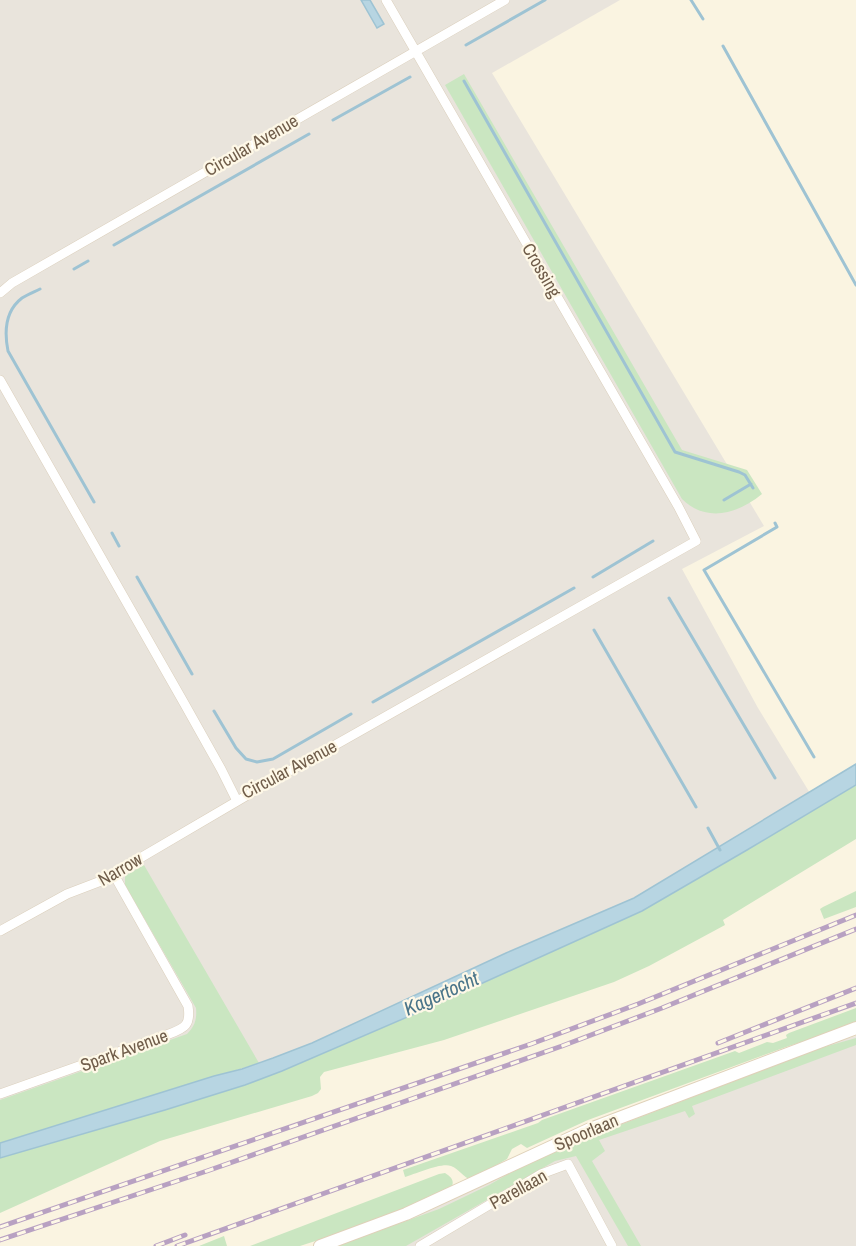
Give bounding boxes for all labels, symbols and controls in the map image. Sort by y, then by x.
street label: Circular Avenue [199,108,303,182]
street label: Crossing [516,238,568,303]
street label: Circular Avenue [237,733,341,805]
street label: Narrow [93,846,147,892]
water label: Kagertocht [399,964,483,1021]
street label: Spark Avenue [77,1023,171,1077]
street label: Spoorlaan [550,1107,622,1157]
street label: Parellaan [485,1163,551,1215]

